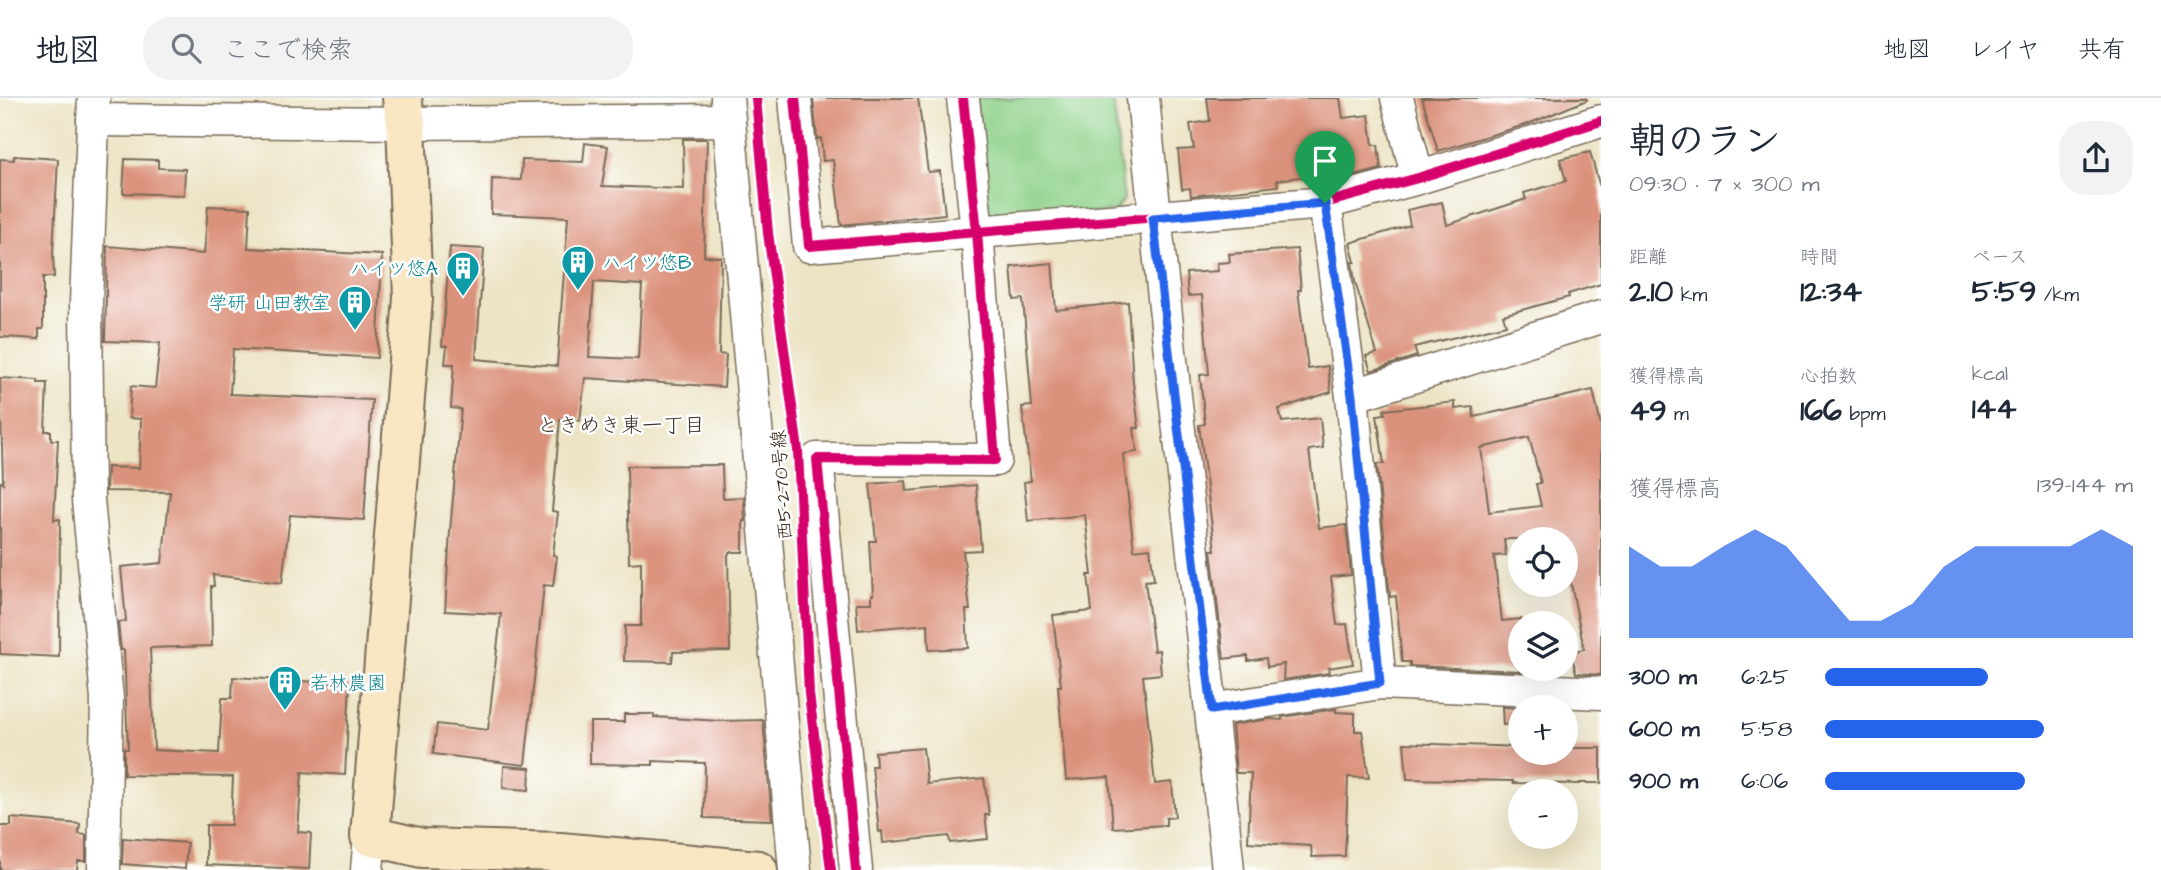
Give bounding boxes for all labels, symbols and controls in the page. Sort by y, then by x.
search box [143,17,633,80]
text: 地図 [35,28,101,74]
icon: search [167,29,205,67]
text: ここで検索 [223,32,353,68]
text: 地図 [1883,33,1931,67]
text: レイヤ [1969,33,2040,67]
text: 共有 [2078,33,2126,67]
text: 朝のラン [1629,116,1781,168]
button: share [2059,121,2133,195]
pin [1295,131,1355,203]
icon: arrive [1306,142,1344,180]
text: 09:30 · 7 × 300 m [1629,168,1820,200]
building icon: ハイツ悠B [559,243,597,292]
text: 距離 [1629,244,1667,271]
text: 時間 [1800,244,1838,271]
text: ペース [1972,244,2028,271]
building icon: ハイツ悠A [444,249,482,298]
place label: ハイツ悠B [602,250,692,277]
place label: ハイツ悠A [350,256,438,283]
text: 2.10 [1629,271,1673,313]
text: 12:34 [1800,271,1862,313]
text: 5:59 [1972,271,2036,313]
text: km [1673,282,1707,309]
text: /km [2036,282,2079,309]
building icon: 学研 山田教室 [336,283,374,332]
place label: 学研 山田教室 [208,290,330,317]
text: kcal [1972,361,2008,388]
text: 獲得標高 [1629,363,1705,390]
text: 心拍数 [1800,363,1857,390]
text: 144 [1972,388,2016,430]
text: 49 [1629,390,1667,432]
text: 166 [1800,390,1842,432]
text: m [1667,401,1689,428]
text: bpm [1842,401,1885,428]
district label: ときめき東一丁目 [537,411,705,440]
street label: 西5-270号線 [765,429,800,541]
text: 139–144 m [2037,469,2133,501]
text: 獲得標高 [1629,473,1721,505]
map controls [1508,527,1578,849]
button: locate [1508,527,1578,597]
button: layers [1508,611,1578,681]
text: 300 m [1629,661,1697,693]
text: 6:25 [1741,661,1789,693]
building icon: 若林農園 [266,663,304,712]
place label: 若林農園 [310,670,386,697]
button: + [1508,695,1578,765]
text: 600 m [1629,713,1700,745]
text: 5:58 [1741,713,1792,745]
text: 900 m [1629,765,1698,797]
text: 6:06 [1741,765,1788,797]
button: − [1508,779,1578,849]

